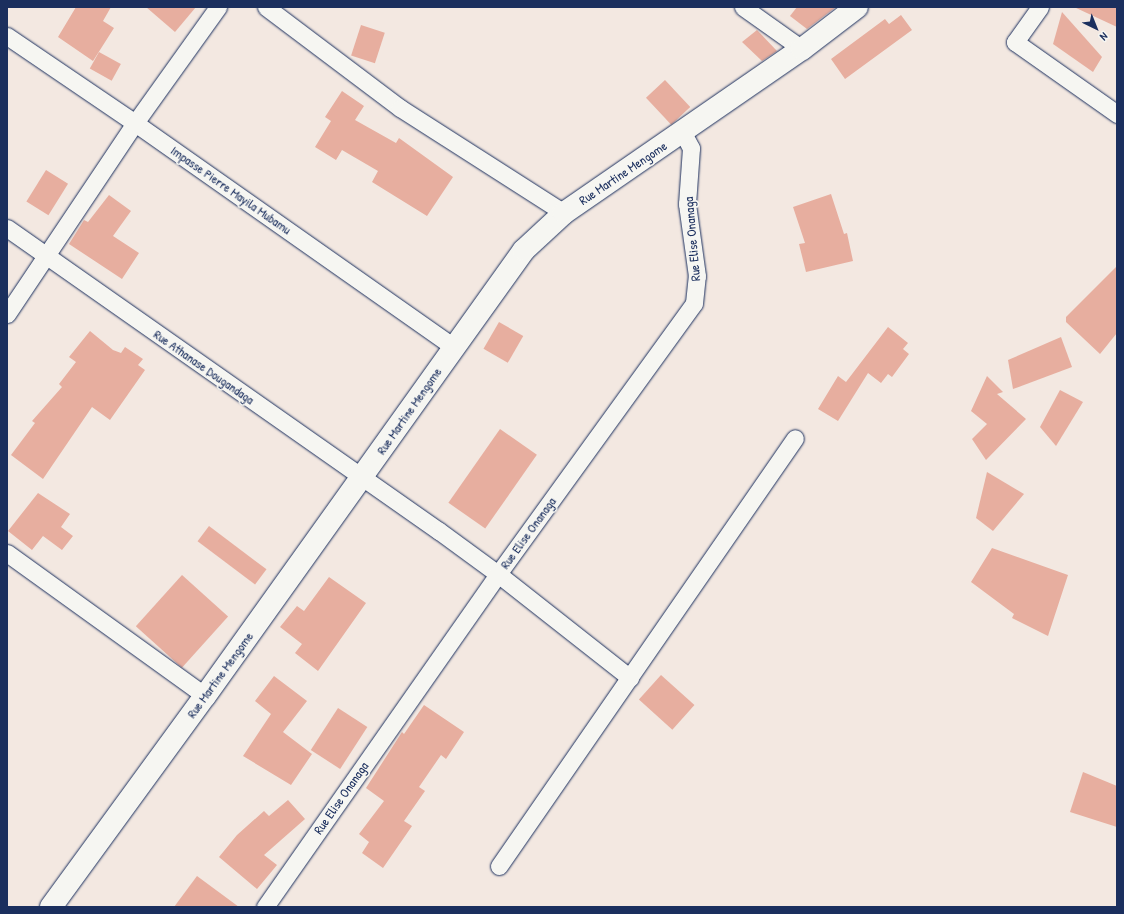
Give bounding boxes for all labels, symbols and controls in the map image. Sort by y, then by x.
north arrow [1076,8,1116,48]
text: N [1097,30,1111,44]
street label: Rue Martine Mengome [576,138,670,208]
street label: Impasse Pierre Mayila Mubamu [168,142,294,238]
street label: Rue Elise Onanaga [681,196,703,282]
street label: Rue Athanase Dougandaga [151,326,257,408]
street label: Rue Martine Mengome [373,365,445,457]
street label: Rue Elise Onanaga [497,494,559,572]
street label: Rue Martine Mengome [184,629,256,721]
street label: Rue Elise Onanaga [310,759,372,837]

